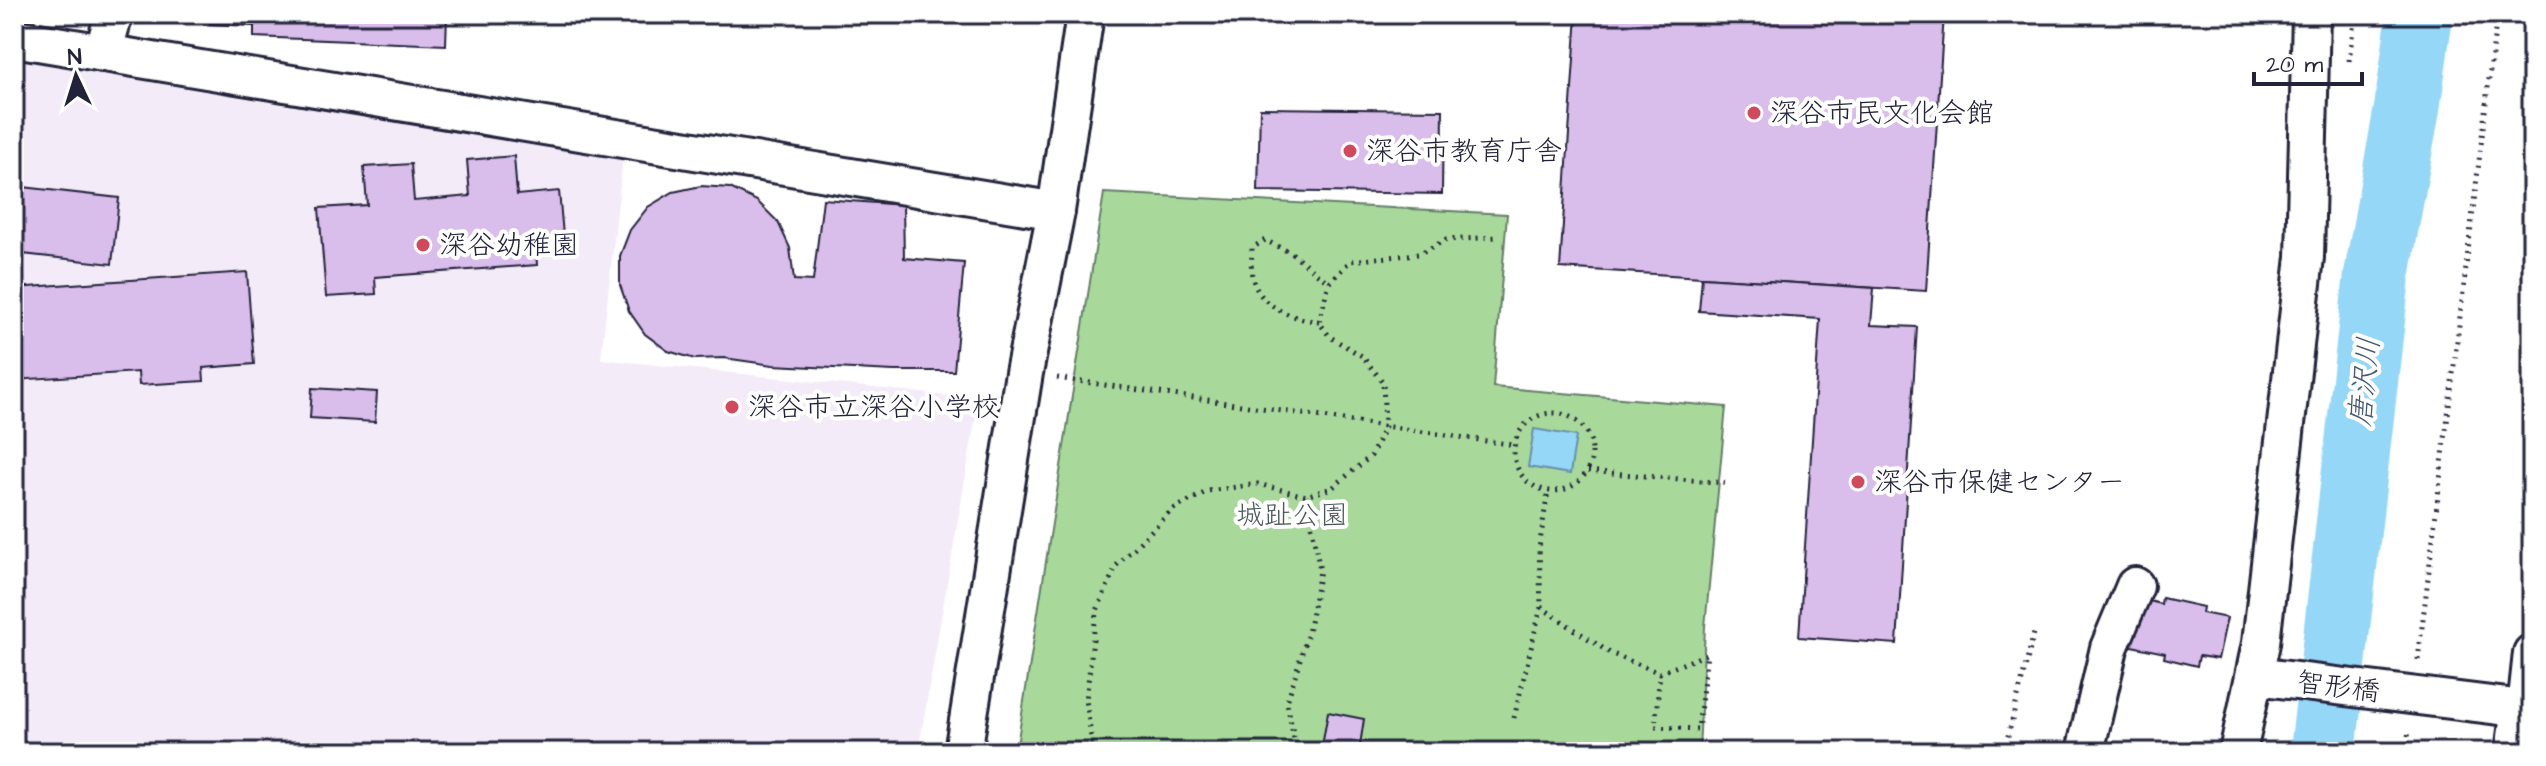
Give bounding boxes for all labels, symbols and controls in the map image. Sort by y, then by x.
north arrow [36,36,116,116]
scale bar [2254,36,2362,86]
text: N [67,42,83,73]
text: 20 m [2266,48,2323,82]
place label: 深谷市民文化会館 [1770,94,1994,133]
marker: 深谷市民文化会館 [1745,104,1763,122]
place label: 深谷市教育庁舎 [1366,132,1562,171]
marker: 深谷市教育庁舎 [1341,142,1359,160]
place label: 深谷幼稚園 [439,226,579,265]
marker: 深谷幼稚園 [414,236,432,254]
water label: 唐沢川 [2339,335,2391,429]
place label: 深谷市立深谷小学校 [748,388,1000,427]
marker: 深谷市立深谷小学校 [723,398,741,416]
place label: 深谷市保健センター [1874,463,2125,502]
marker: 深谷市保健センター [1849,473,1867,491]
park label: 城趾公園 [1236,496,1348,535]
street label: 智形橋 [2294,663,2382,711]

